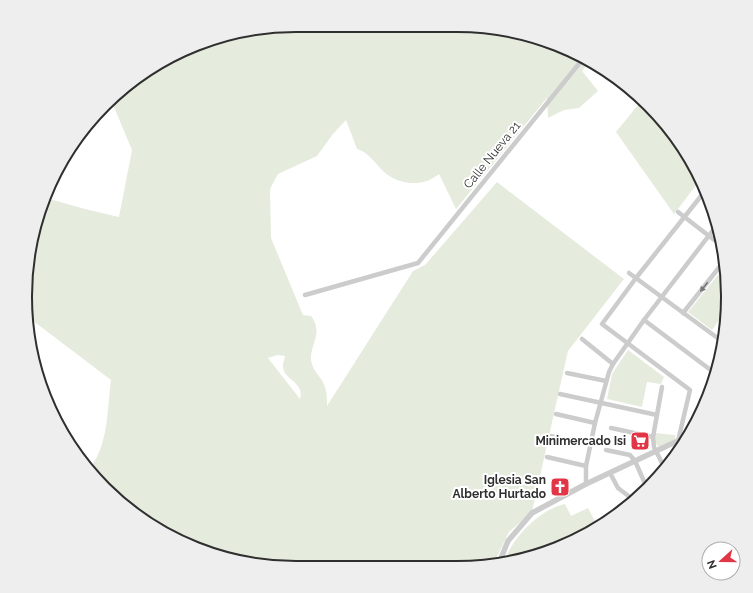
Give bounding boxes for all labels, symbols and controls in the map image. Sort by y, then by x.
street label: Calle Nueva 21 [461,119,523,191]
one-way arrow [700,281,709,292]
supermarket icon: Minimercado Isi [629,430,651,452]
place label: Minimercado Isi [535,434,626,448]
place label: Iglesia San Alberto Hurtado [453,473,546,501]
church icon: Iglesia San Alberto Hurtado [549,476,571,498]
north arrow [701,541,741,581]
text: N [705,558,720,571]

